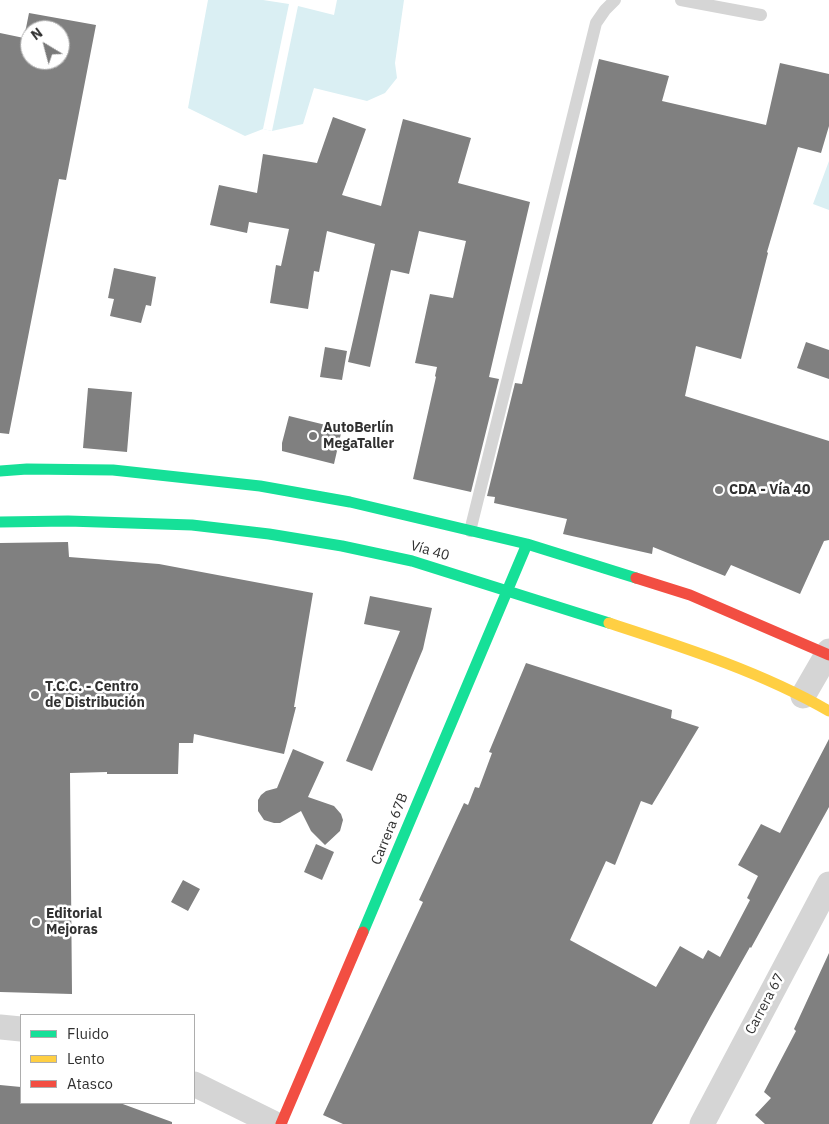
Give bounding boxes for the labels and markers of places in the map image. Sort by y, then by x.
place label: AutoBerlín MegaTaller [323,420,394,452]
marker: AutoBerlín MegaTaller [307,430,319,442]
place label: CDA - Vía 40 [729,482,810,498]
marker: CDA - Vía 40 [713,484,725,496]
place label: T.C.C. - Centro de Distribución [45,679,145,712]
marker: T.C.C. - Centro de Distribución [29,689,41,701]
place label: Editorial Mejoras [46,906,102,939]
marker: Editorial Mejoras [30,916,42,928]

